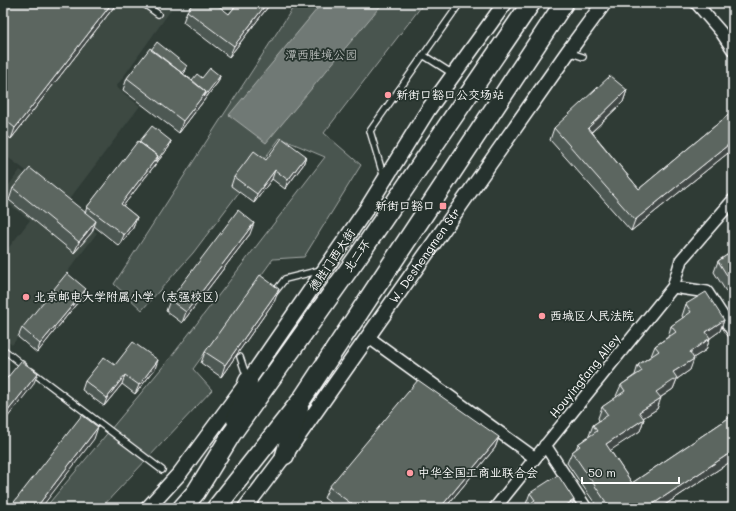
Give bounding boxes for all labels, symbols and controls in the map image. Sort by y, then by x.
park label: 潭西胜境公园 [285,46,357,62]
place label: 新街口豁口公交场站 [396,86,504,102]
marker: 新街口豁口公交场站 [383,90,393,100]
place label: 新街口豁口 [375,197,435,213]
marker: 新街口豁口 [438,201,448,211]
street label: W. Deshengmen Str [385,204,463,306]
street label: 德胜门西大街 [304,225,358,294]
street label: 北二环 [339,236,373,275]
place label: 北京邮电大学附属小学（志强校区） [34,288,226,304]
marker: 北京邮电大学附属小学（志强校区） [21,292,31,302]
place label: 西城区人民法院 [550,307,634,323]
marker: 西城区人民法院 [537,311,547,321]
street label: Houyingfang Alley [545,330,623,421]
scale bar [582,459,679,485]
place label: 中华全国工商业联合会 [418,464,538,480]
text: 50 m [588,464,616,480]
marker: 中华全国工商业联合会 [405,468,415,478]

